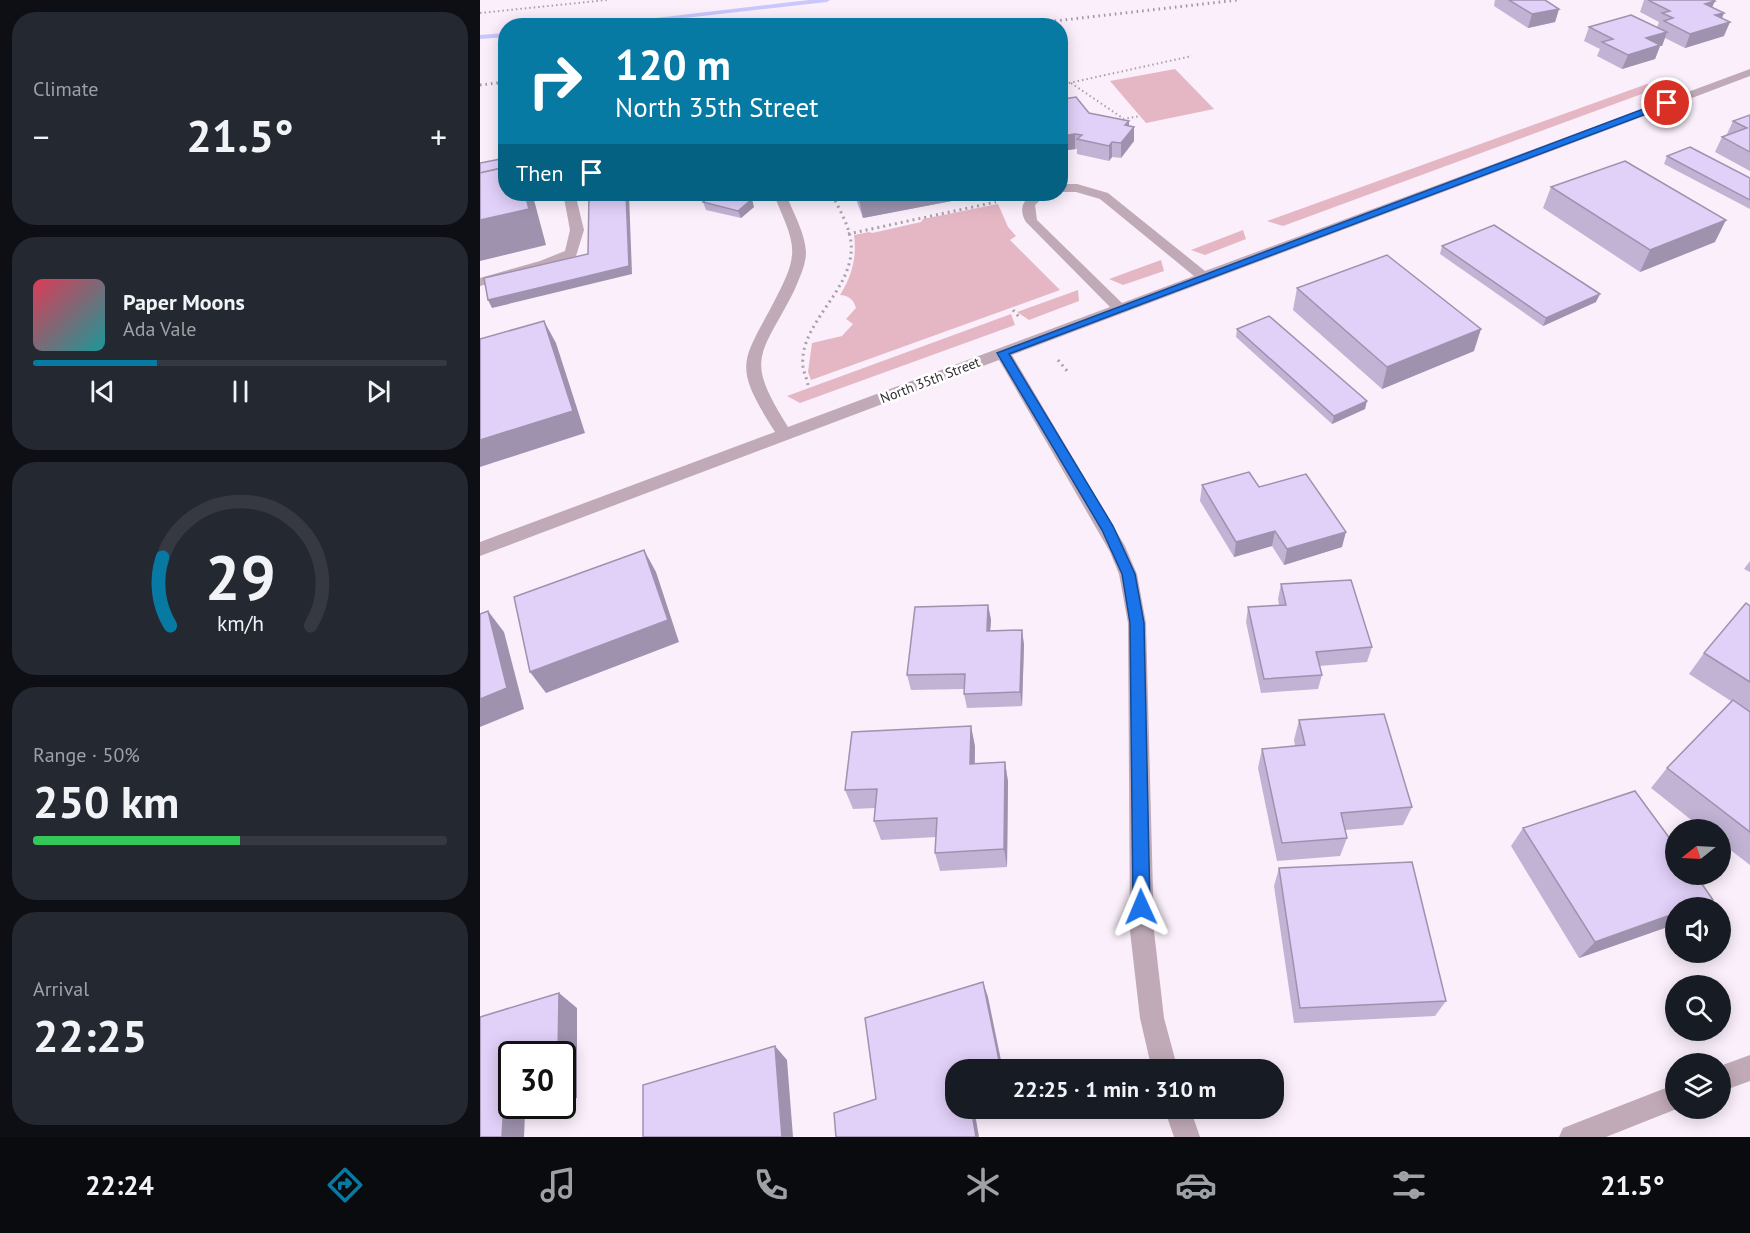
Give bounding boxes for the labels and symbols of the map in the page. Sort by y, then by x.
pin [1641,77,1692,128]
street label: North 35th Street [878,353,983,407]
north arrow [1665,819,1731,885]
position arrow [1109,875,1173,939]
speed limit sign: 30 [498,1041,576,1119]

